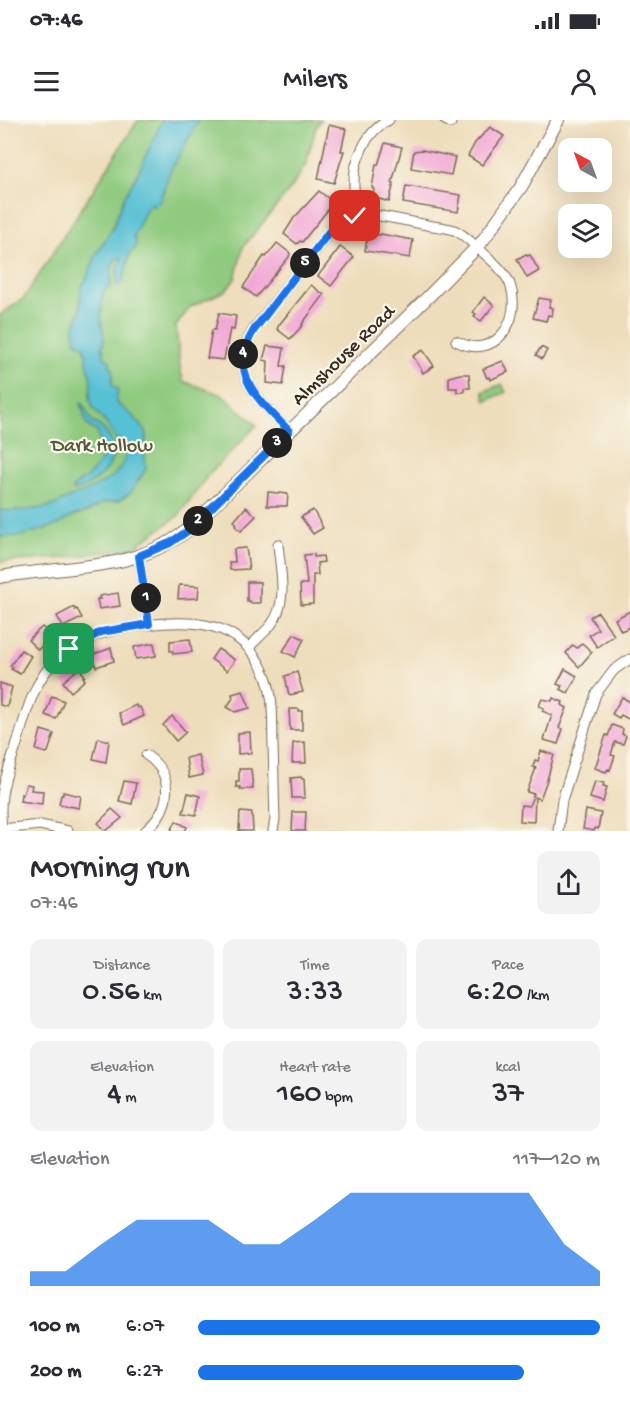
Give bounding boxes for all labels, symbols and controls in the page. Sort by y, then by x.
text: 07:46 [30,8,82,34]
icon: menu [30,65,63,98]
text: Milers [283,65,347,97]
icon: person [567,65,600,98]
north arrow [558,138,612,192]
map controls [558,138,612,258]
pin [329,190,380,241]
icon: check [338,199,371,232]
button: layers [558,204,612,258]
pin: 5 [290,248,320,278]
text: 5 [301,253,309,272]
street label: Almshouse Road [288,300,402,411]
pin: 4 [228,339,258,369]
text: 4 [239,344,247,363]
pin: 3 [262,428,292,458]
text: 3 [273,433,281,452]
park label: Dark Hollow [49,436,153,459]
pin: 2 [183,506,213,536]
text: 2 [194,511,202,530]
pin: 1 [131,583,161,613]
text: 1 [143,588,149,607]
pin [43,623,94,674]
icon: arrive [52,632,85,665]
text: Morning run [30,851,190,889]
button: share [537,851,600,914]
text: 07:46 [30,893,78,916]
text: Distance [94,957,150,976]
text: Time [300,957,330,976]
text: Pace [492,957,524,976]
text: 0.56 [82,976,140,1011]
text: 3:33 [287,976,343,1011]
text: 6:20 [467,976,523,1011]
text: km [140,987,162,1006]
text: /km [523,987,549,1006]
text: Elevation [90,1059,154,1078]
text: Heart rate [279,1059,351,1078]
text: kcal [496,1059,520,1078]
text: 4 [107,1078,122,1113]
text: 160 [277,1078,321,1113]
text: 37 [492,1078,524,1113]
text: m [122,1089,137,1108]
text: bpm [321,1089,353,1108]
text: Elevation [30,1149,110,1172]
text: 117–120 m [513,1149,600,1172]
text: 100 m [30,1316,80,1339]
text: 6:07 [126,1316,164,1339]
text: 200 m [30,1361,81,1384]
text: 6:27 [126,1361,163,1384]

